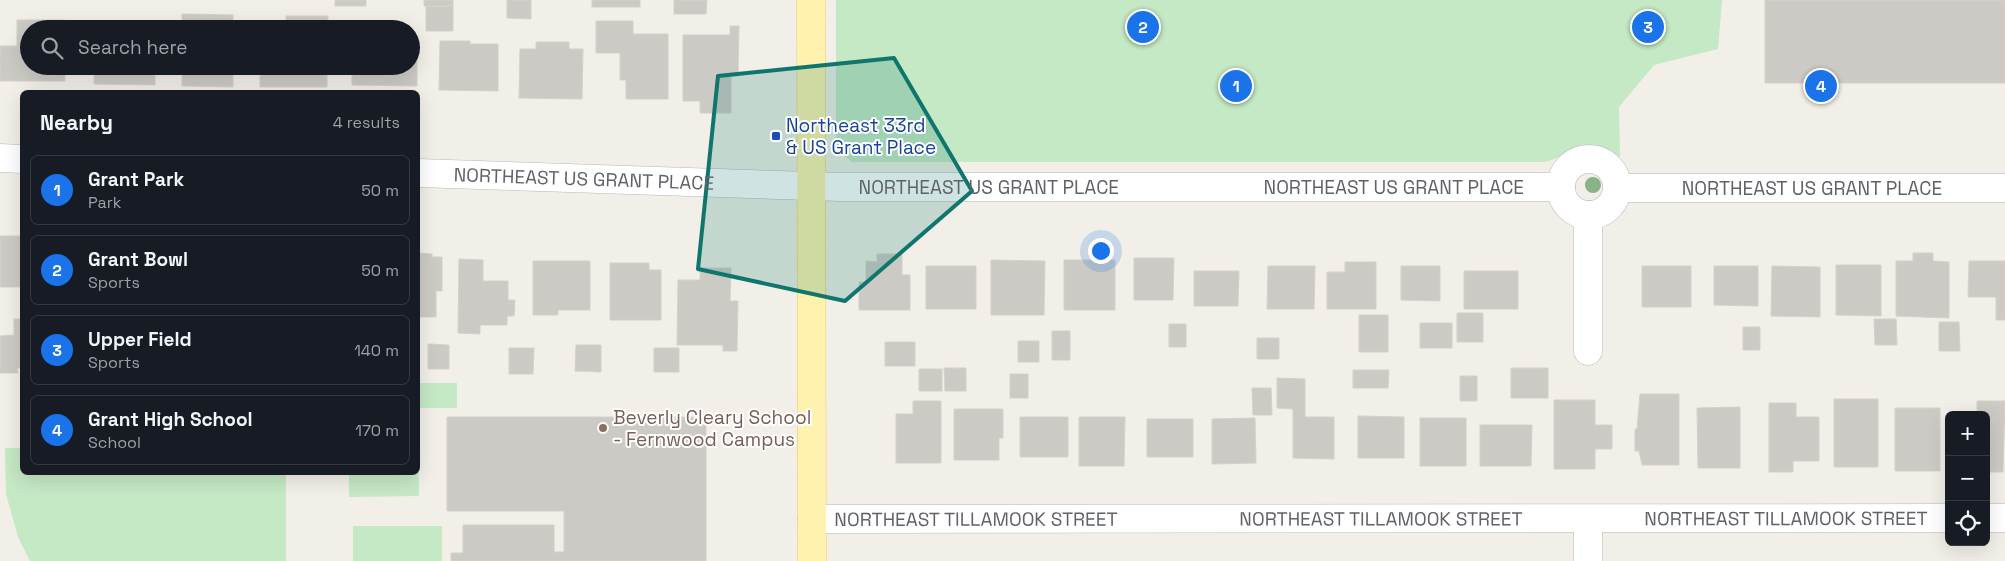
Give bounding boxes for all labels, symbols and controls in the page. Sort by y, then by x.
pin: 2 [1127,8,1159,46]
pin: 3 [1632,8,1664,46]
search box [20,20,420,75]
icon: search [38,34,66,62]
text: Search here [78,35,188,60]
pin: 1 [1220,67,1252,105]
pin: 4 [1805,67,1837,105]
text: Nearby [40,109,113,136]
text: 4 results [333,112,400,133]
place label: Northeast 33rd & US Grant Place [786,113,936,160]
marker: Northeast 33rd & US Grant Place [770,130,782,142]
street label: NORTHEAST US GRANT PLACE [453,162,715,196]
text: Grant Park [88,167,184,192]
street label: NORTHEAST US GRANT PLACE [859,175,1119,200]
street label: NORTHEAST US GRANT PLACE [1264,175,1524,200]
street label: NORTHEAST US GRANT PLACE [1682,176,1942,201]
text: 1 [53,180,61,201]
text: 50 m [361,180,399,201]
text: Park [88,192,121,213]
your location [1088,238,1114,264]
text: Grant Bowl [88,247,188,272]
text: 2 [52,260,62,281]
text: 50 m [361,260,399,281]
text: Sports [88,272,140,293]
text: Upper Field [88,327,192,352]
text: 3 [52,340,62,361]
text: 140 m [354,340,399,361]
text: Sports [88,352,140,373]
place label: Beverly Cleary School - Fernwood Campus [613,405,811,452]
text: Grant High School [88,407,253,432]
map controls [1945,411,1990,546]
button: + [1945,411,1990,456]
text: 4 [52,420,62,441]
text: 170 m [355,420,399,441]
marker: Beverly Cleary School - Fernwood Campus [597,422,609,434]
text: School [88,432,141,453]
button: − [1945,456,1990,501]
button: locate [1945,501,1990,546]
street label: NORTHEAST TILLAMOOK STREET [1239,506,1523,532]
street label: NORTHEAST TILLAMOOK STREET [1644,506,1928,531]
street label: NORTHEAST TILLAMOOK STREET [834,507,1118,532]

